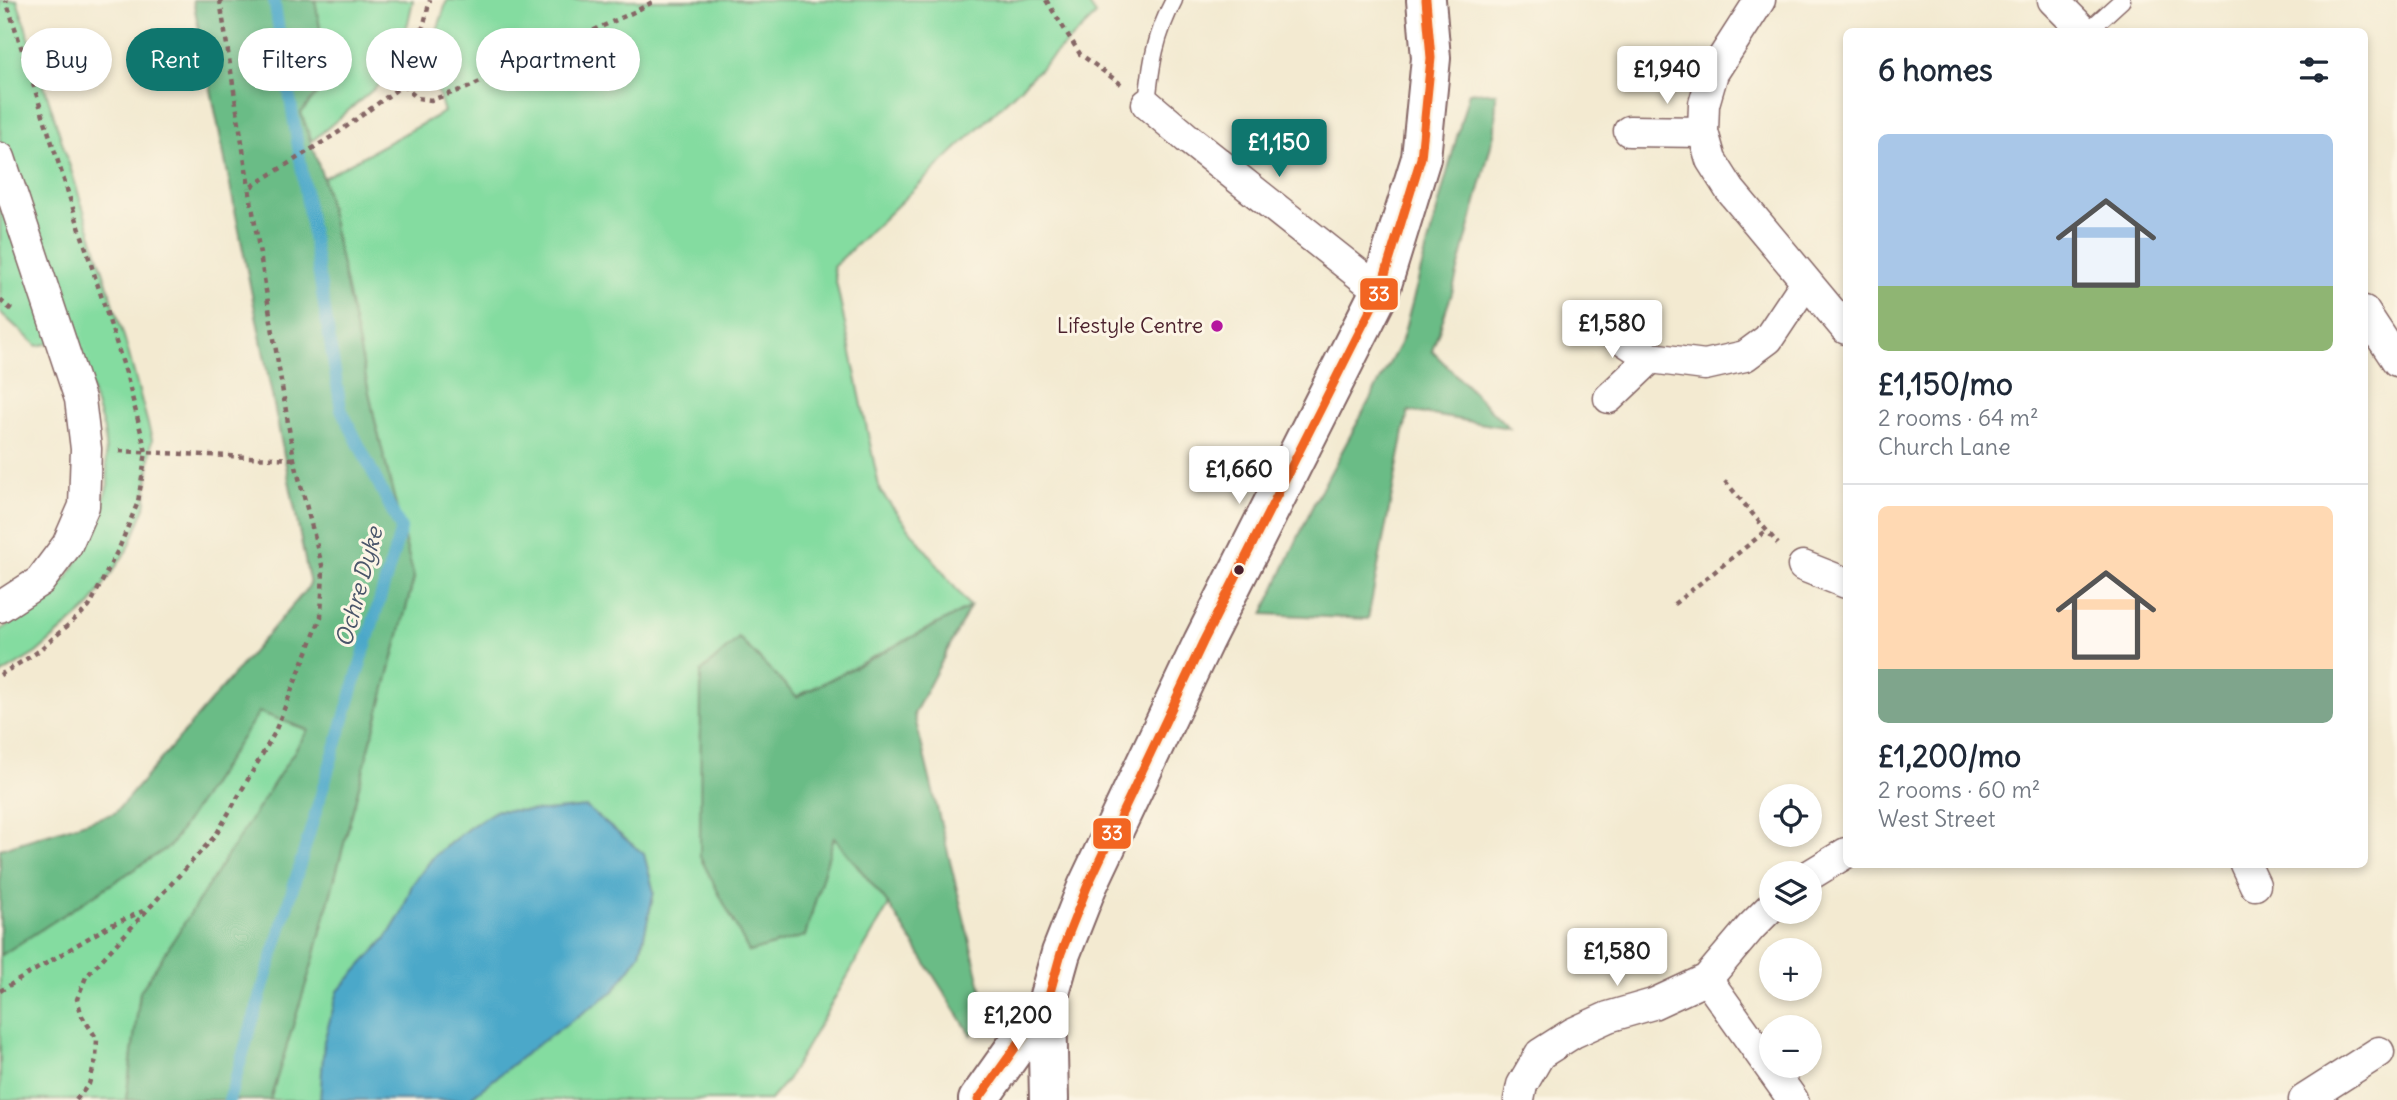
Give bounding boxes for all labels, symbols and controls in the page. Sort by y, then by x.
chip: Buy [21,28,112,91]
chip: Rent [126,28,224,91]
chip: Filters [238,28,352,91]
chip: New [366,28,462,91]
chip: Apartment [476,28,640,91]
pin: £1,940 [1610,46,1724,106]
text: 6 homes [1878,51,1993,89]
icon: filters [2295,51,2333,89]
text: £1,940 [1633,54,1701,83]
pin: £1,150 [1222,120,1336,179]
text: £1,150 [1248,127,1310,156]
icon: home [2043,180,2169,306]
line badge: 33 [1359,277,1399,311]
text: 33 [1368,282,1390,306]
pin: £1,580 [1555,300,1669,360]
text: £1,580 [1578,308,1646,337]
place label: Lifestyle Centre [1057,312,1203,339]
marker: Lifestyle Centre [1209,318,1225,334]
text: £1,150/mo [1878,365,2013,403]
text: 2 rooms · 64 m² [1878,403,2039,432]
text: Church Lane [1878,432,2011,461]
pin: £1,660 [1182,447,1296,506]
text: £1,660 [1205,454,1273,483]
water label: Ochre Dyke [329,522,389,650]
icon: home [2043,552,2169,678]
unlabelled marker [1232,563,1246,577]
text: £1,200/mo [1878,737,2021,775]
text: 2 rooms · 60 m² [1878,775,2040,804]
map controls [1759,784,1822,1078]
button: locate [1759,784,1822,847]
text: West Street [1878,804,1996,833]
line badge: 33 [1092,817,1132,850]
text: 33 [1101,821,1123,845]
button: layers [1759,861,1822,924]
pin: £1,580 [1560,928,1674,988]
text: £1,580 [1583,936,1651,965]
button: + [1759,938,1822,1001]
pin: £1,200 [961,992,1075,1052]
text: £1,200 [984,1000,1052,1029]
button: − [1759,1015,1822,1078]

